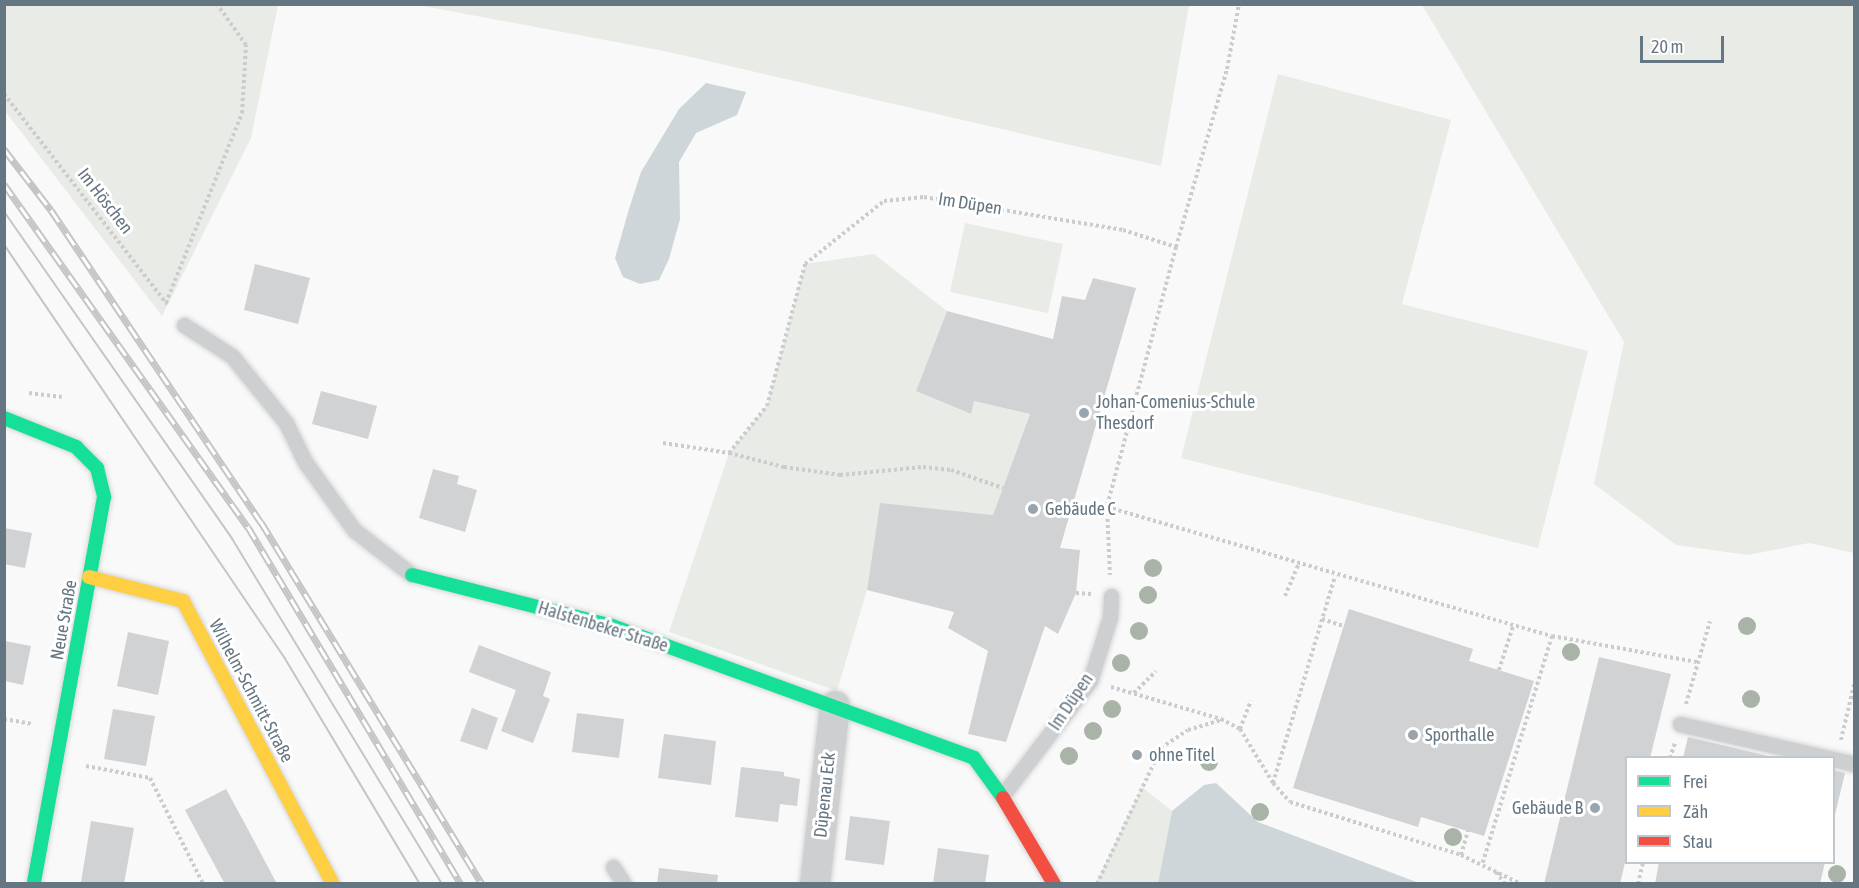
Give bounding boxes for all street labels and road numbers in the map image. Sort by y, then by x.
street label: Im Höschen [73,164,137,238]
street label: Im Düpen [937,188,1003,220]
street label: Neue Straße [46,578,82,662]
street label: Halstenbeker Straße [535,597,671,657]
street label: Wilhelm-Schmitt-Straße [204,616,298,766]
street label: Im Düpen [1044,669,1098,735]
street label: Düpenau Eck [810,751,840,839]

